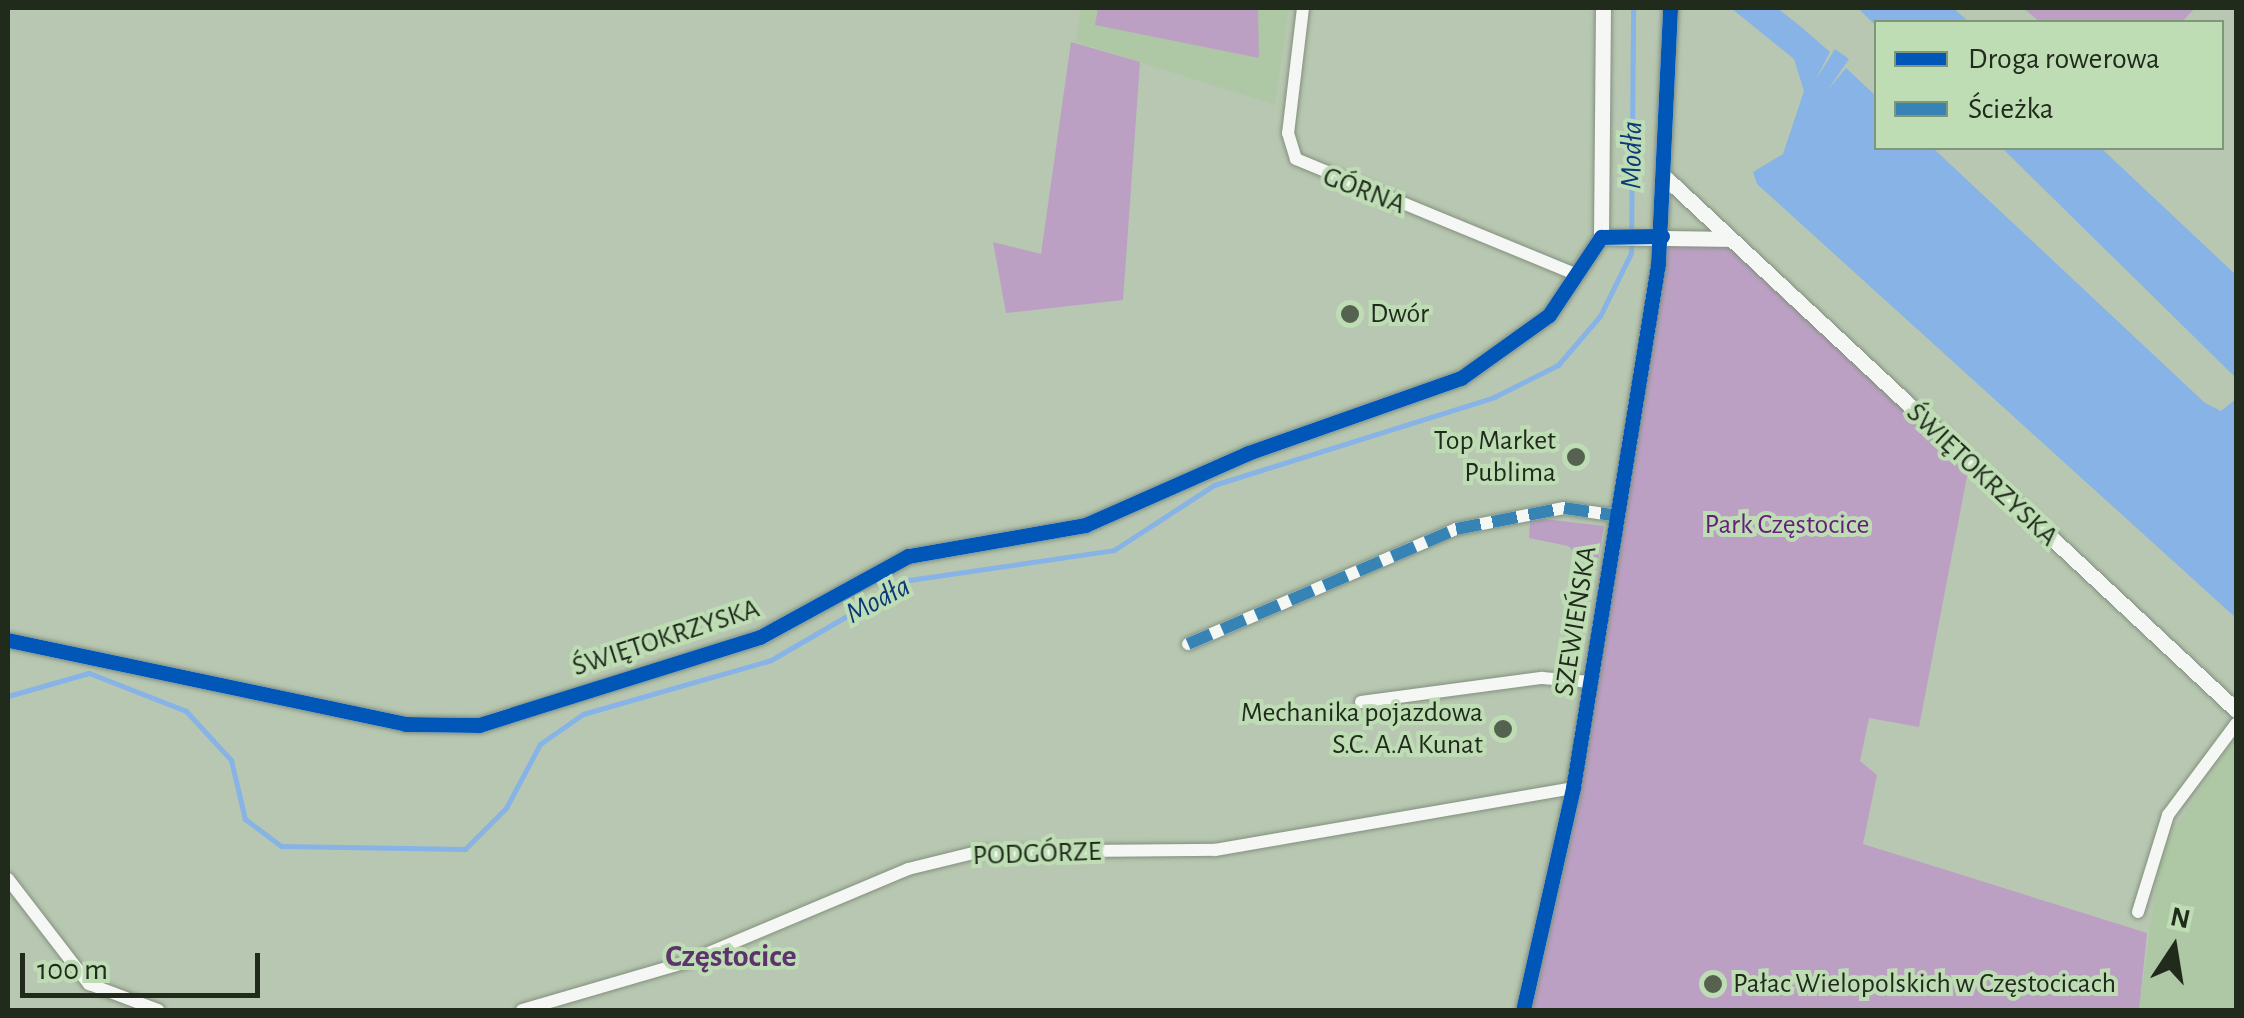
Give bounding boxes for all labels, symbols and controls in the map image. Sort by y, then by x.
legend [1874,20,2224,150]
text: Droga rowerowa [1968,44,2160,74]
text: Ścieżka [1968,94,2054,124]
water label: Modła [1613,121,1651,189]
street label: GÓRNA [1318,160,1410,222]
place label: Dwór [1370,297,1429,331]
marker: Dwór [1339,303,1361,325]
street label: ŚWIĘTOKRZYSKA [1899,396,2065,554]
place label: Top Market Publima [1434,424,1556,490]
marker: Top Market Publima [1565,446,1587,468]
park label: Park Częstocice [1705,508,1869,542]
street label: SZEWIEŃSKA [1548,544,1604,698]
water label: Modła [840,568,916,632]
street label: ŚWIĘTOKRZYSKA [568,592,764,684]
place label: Mechanika pojazdowa S.C. A.A Kunat [1241,696,1483,762]
marker: Mechanika pojazdowa S.C. A.A Kunat [1492,718,1514,740]
street label: PODGÓRZE [972,835,1102,873]
north arrow [2124,898,2224,998]
text: N [2168,903,2193,934]
scale bar [25,933,265,995]
district label: Częstocice [665,937,797,975]
text: 100 m [37,955,108,985]
place label: Pałac Wielopolskich w Częstocicach [1733,967,2116,1001]
marker: Pałac Wielopolskich w Częstocicach [1702,973,1724,995]

